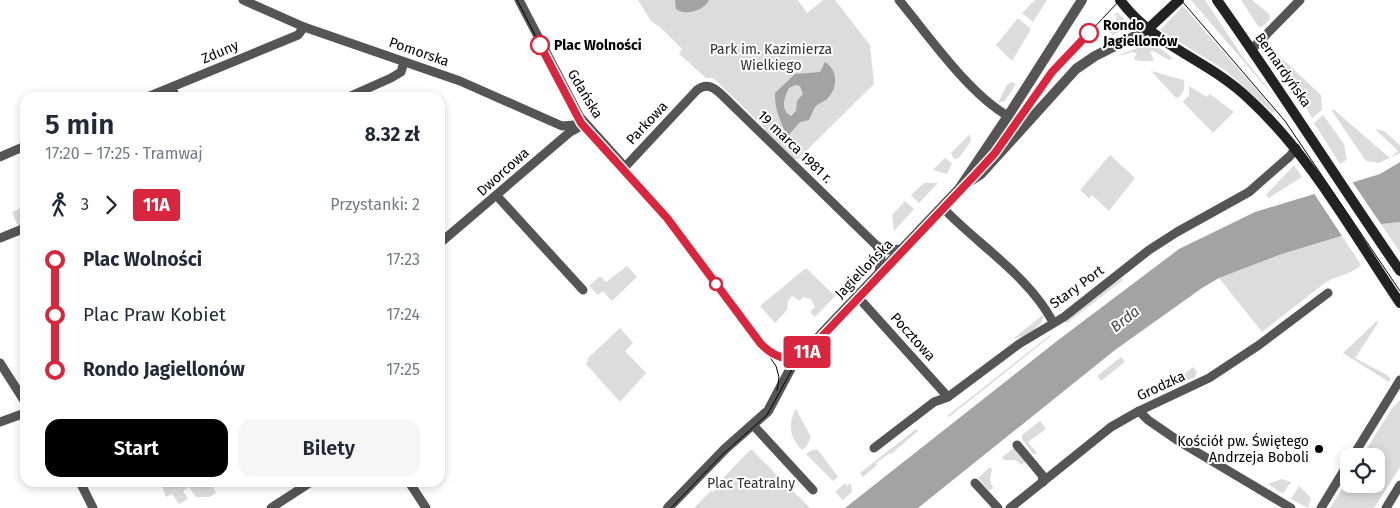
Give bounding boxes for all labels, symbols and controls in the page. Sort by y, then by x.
place label: Rondo Jagiellonów [1102,17,1178,50]
marker: Rondo Jagiellonów [1079,23,1099,43]
street label: Bernardyńska [1251,30,1315,110]
street label: Pomorska [387,34,451,70]
marker: Plac Wolności [530,35,550,55]
street label: Zduny [199,37,241,67]
place label: Plac Wolności [554,37,642,54]
park label: Park im. Kazimierza Wielkiego [710,41,832,74]
street label: Gdańska [564,66,606,122]
street label: Parkowa [623,98,671,148]
street label: 19 marca 1981 r. [754,107,836,187]
text: 5 min [45,108,114,141]
text: 8.32 zł [365,123,420,146]
text: 17:20 – 17:25 · Tramwaj [45,144,203,163]
street label: Dworcowa [473,144,533,200]
icon: walk [45,191,73,219]
icon: forward [97,191,125,219]
text: 11A [143,194,170,216]
text: 3 [81,195,89,214]
text: Przystanki: 2 [330,195,420,214]
street label: Jagiellońska [831,236,897,302]
text: Plac Wolności [83,248,202,271]
text: 17:23 [386,250,420,269]
street label: Stary Port [1047,261,1108,312]
unlabelled marker [709,277,723,291]
water label: Brda [1107,302,1143,336]
text: Plac Praw Kobiet [83,303,226,326]
text: 17:24 [386,305,420,324]
street label: Pocztowa [887,309,939,365]
line badge: 11A [778,336,836,368]
text: 11A [794,341,821,363]
text: Rondo Jagiellonów [83,358,245,381]
text: 17:25 [386,360,420,379]
street label: Grodzka [1134,368,1188,404]
button: Start [45,419,228,477]
button: Bilety [238,419,420,477]
place label: Kościół pw. Świętego Andrzeja Boboli [1177,432,1309,466]
marker: Kościół pw. Świętego Andrzeja Boboli [1313,443,1325,455]
map controls [1340,448,1385,493]
button: locate [1340,448,1385,493]
park label: Plac Teatralny [707,475,795,492]

